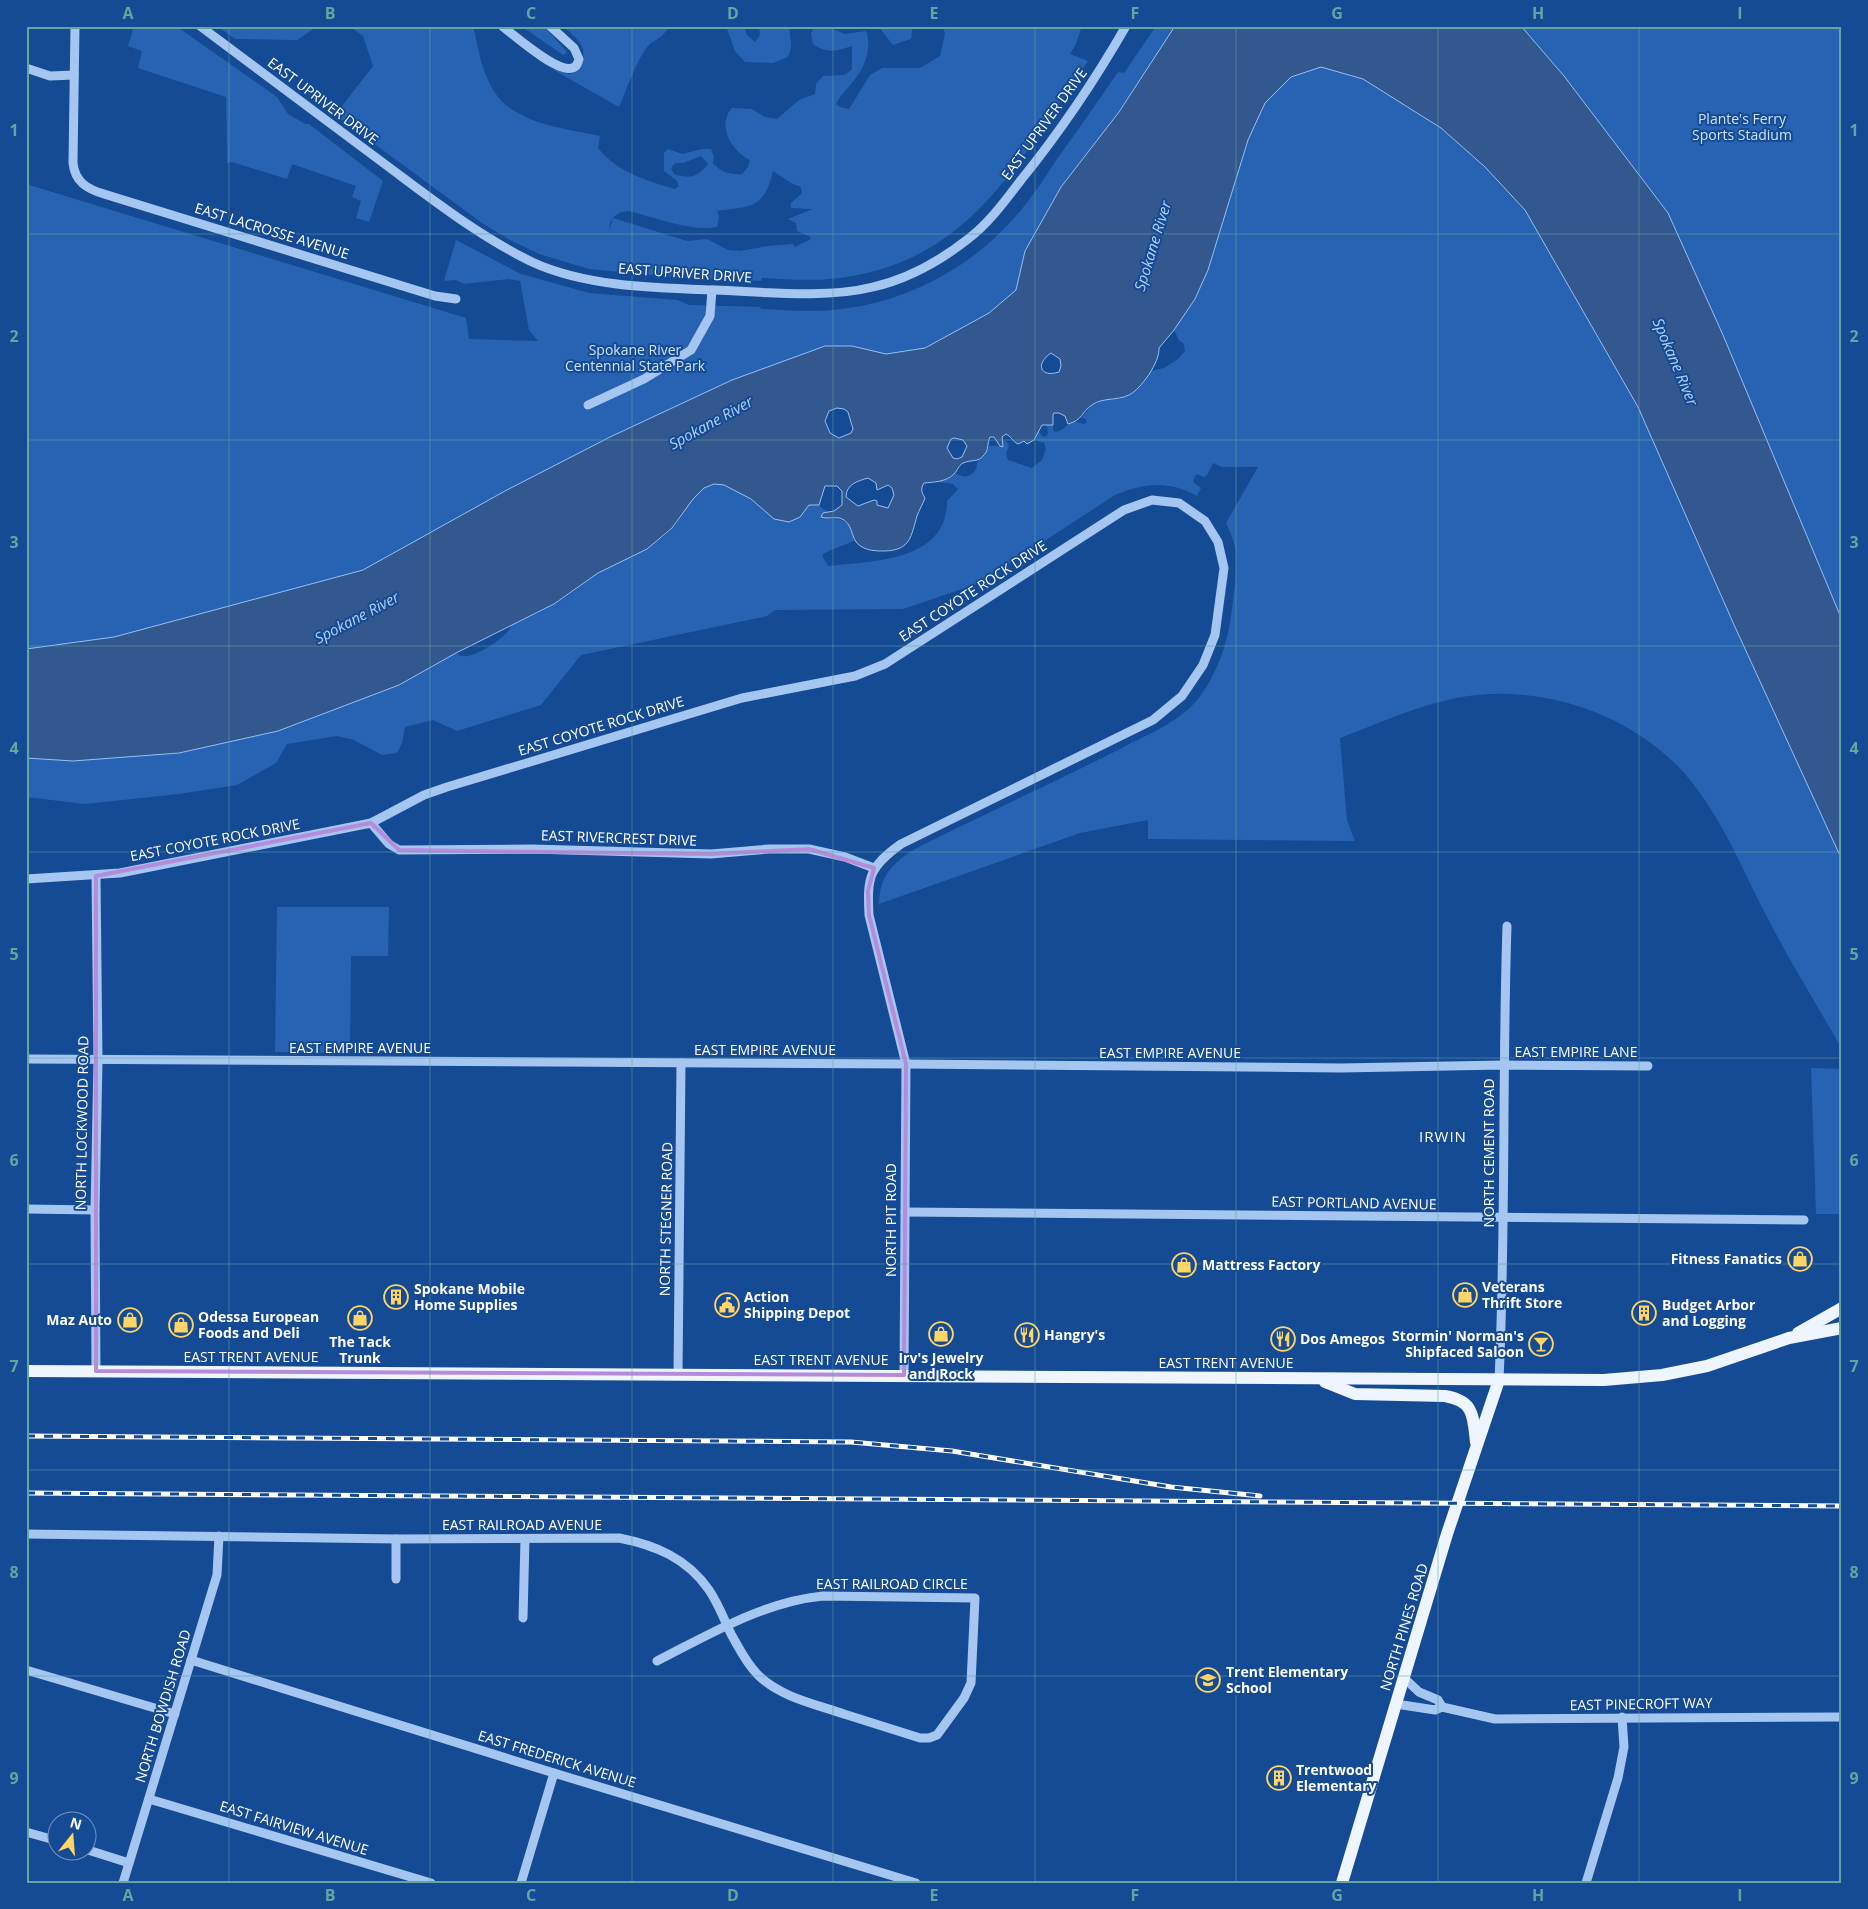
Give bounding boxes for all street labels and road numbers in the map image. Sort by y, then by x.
street label: EAST UPRIVER DRIVE [264,53,383,149]
street label: EAST UPRIVER DRIVE [997,64,1091,184]
street label: EAST LACROSSE AVENUE [193,198,352,263]
street label: EAST UPRIVER DRIVE [617,258,753,287]
street label: EAST COYOTE ROCK DRIVE [895,536,1050,646]
street label: EAST COYOTE ROCK DRIVE [516,691,686,760]
street label: EAST COYOTE ROCK DRIVE [128,814,301,865]
street label: EAST RIVERCREST DRIVE [541,825,697,850]
street label: NORTH LOCKWOOD ROAD [70,1036,93,1210]
street label: EAST EMPIRE AVENUE [289,1038,431,1057]
street label: EAST EMPIRE AVENUE [694,1040,836,1059]
street label: EAST EMPIRE LANE [1515,1042,1637,1061]
street label: EAST EMPIRE AVENUE [1099,1043,1241,1062]
street label: NORTH CEMENT ROAD [1479,1078,1498,1228]
street label: NORTH STEGNER ROAD [655,1142,676,1296]
street label: NORTH PIT ROAD [881,1163,900,1277]
street label: EAST PORTLAND AVENUE [1271,1192,1437,1213]
street label: EAST TRENT AVENUE [183,1347,319,1366]
street label: EAST TRENT AVENUE [753,1350,889,1369]
street label: EAST TRENT AVENUE [1158,1353,1294,1372]
street label: EAST RAILROAD AVENUE [442,1515,602,1534]
street label: NORTH PINES ROAD [1375,1561,1432,1693]
street label: EAST RAILROAD CIRCLE [816,1574,968,1593]
street label: NORTH BOWDISH ROAD [130,1627,195,1785]
street label: EAST PINECROFT WAY [1569,1693,1713,1714]
street label: EAST FREDERICK AVENUE [476,1725,638,1792]
street label: EAST FAIRVIEW AVENUE [218,1796,371,1859]

